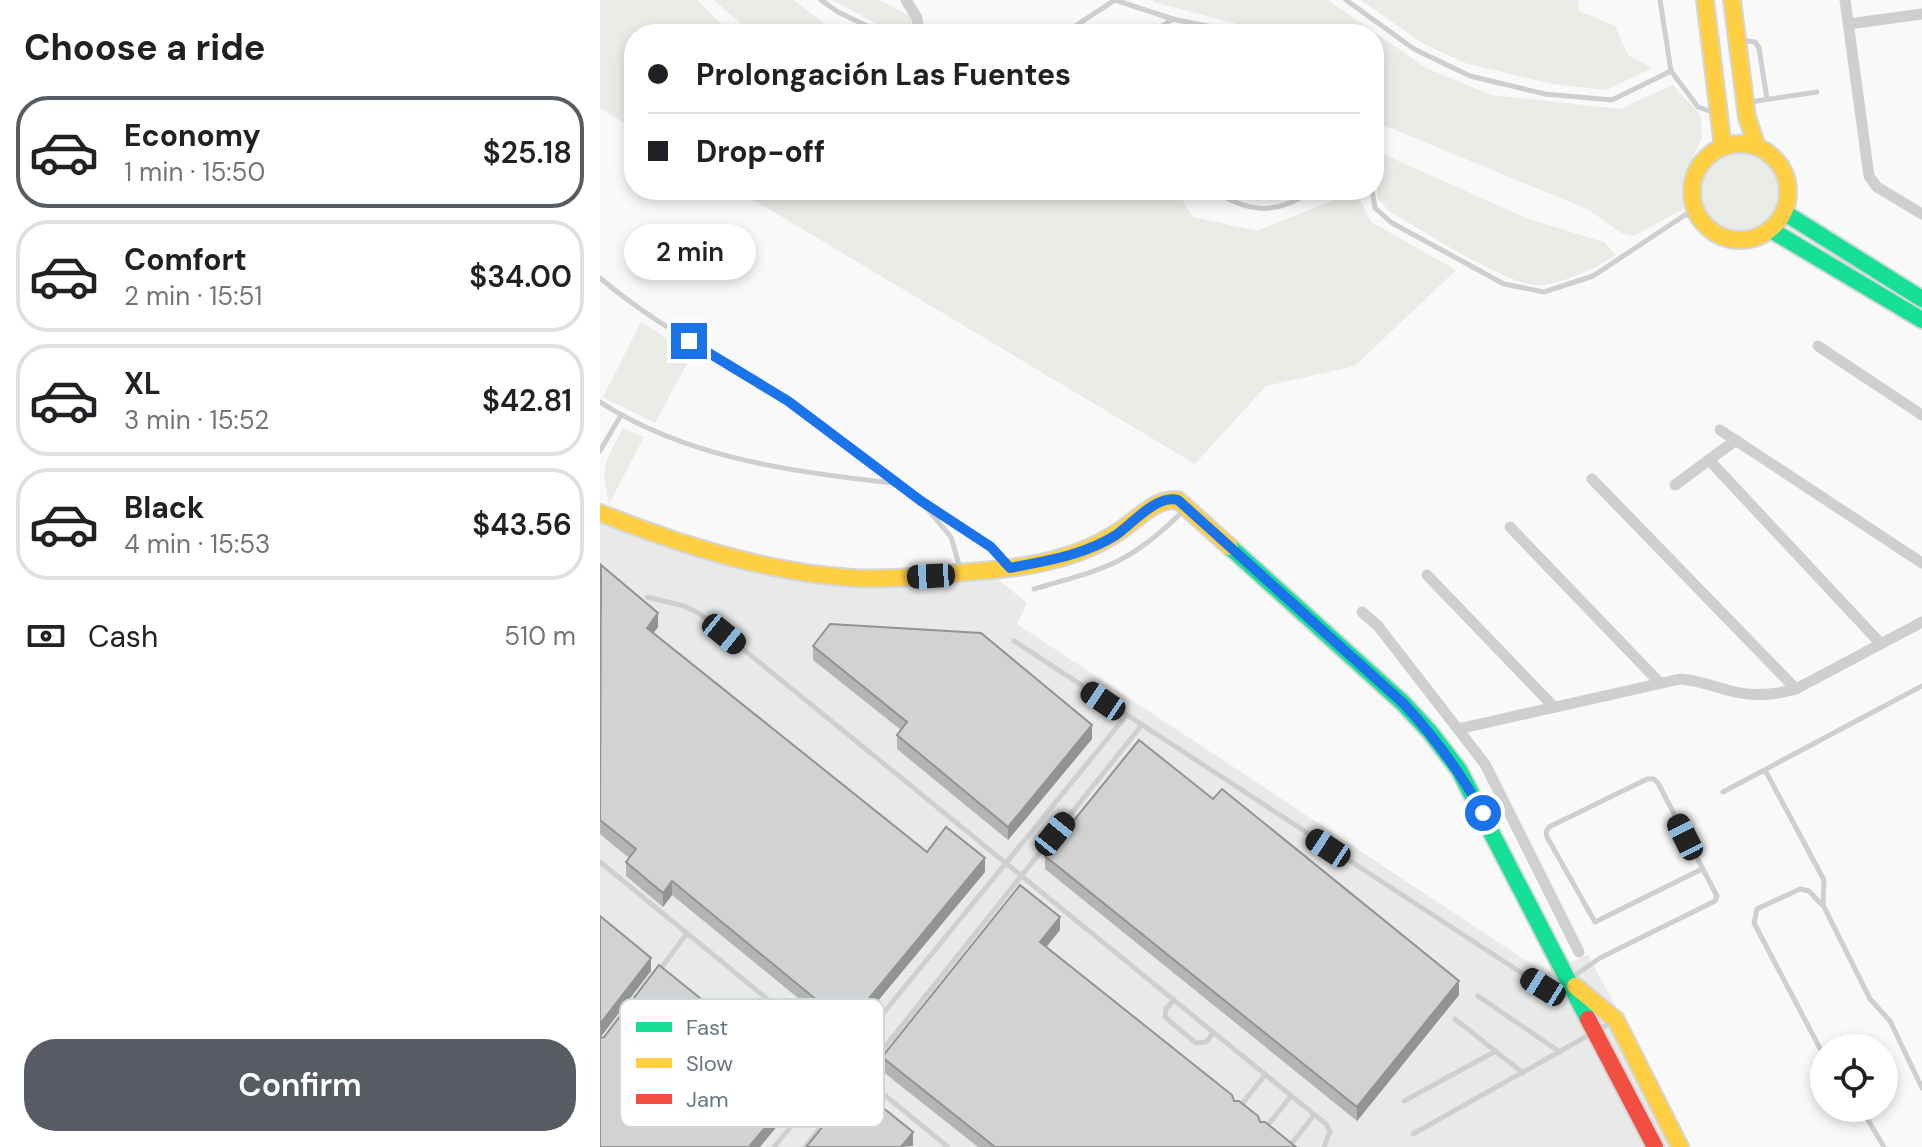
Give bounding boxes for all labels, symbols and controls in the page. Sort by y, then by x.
text: Choose a ride [24,24,265,71]
text: Prolongación Las Fuentes [696,55,1071,94]
icon: car [28,116,100,188]
text: Economy [124,116,261,155]
text: Drop-off [696,132,825,171]
text: $25.18 [483,133,572,172]
text: 1 min · 15:50 [124,155,265,189]
callout: 2 min [623,225,755,281]
text: 2 min [656,235,724,269]
icon: car [28,240,100,312]
text: Comfort [124,240,247,279]
text: $34.00 [469,257,572,296]
text: 2 min · 15:51 [124,279,262,313]
route end [671,323,707,359]
icon: car [28,364,100,436]
text: XL [124,364,161,403]
text: $42.81 [482,381,572,420]
text: 3 min · 15:52 [124,403,269,437]
icon: car [28,488,100,560]
text: Black [124,488,204,527]
text: $43.56 [472,505,572,544]
text: 4 min · 15:53 [124,527,270,561]
car [906,563,956,589]
car [698,610,750,658]
icon: cash [24,614,68,658]
text: Cash [88,617,158,656]
text: 510 m [504,619,576,653]
car [1076,678,1130,724]
route start [1465,795,1501,831]
car [1031,808,1079,860]
car [1663,810,1707,864]
car [1301,825,1355,871]
car [1516,964,1570,1010]
legend [620,999,884,1127]
text: Fast [686,1013,728,1042]
map controls [1810,1034,1898,1122]
button: locate [1810,1034,1898,1122]
button: Confirm [24,1039,576,1131]
text: Slow [686,1049,733,1078]
text: Jam [686,1085,729,1114]

